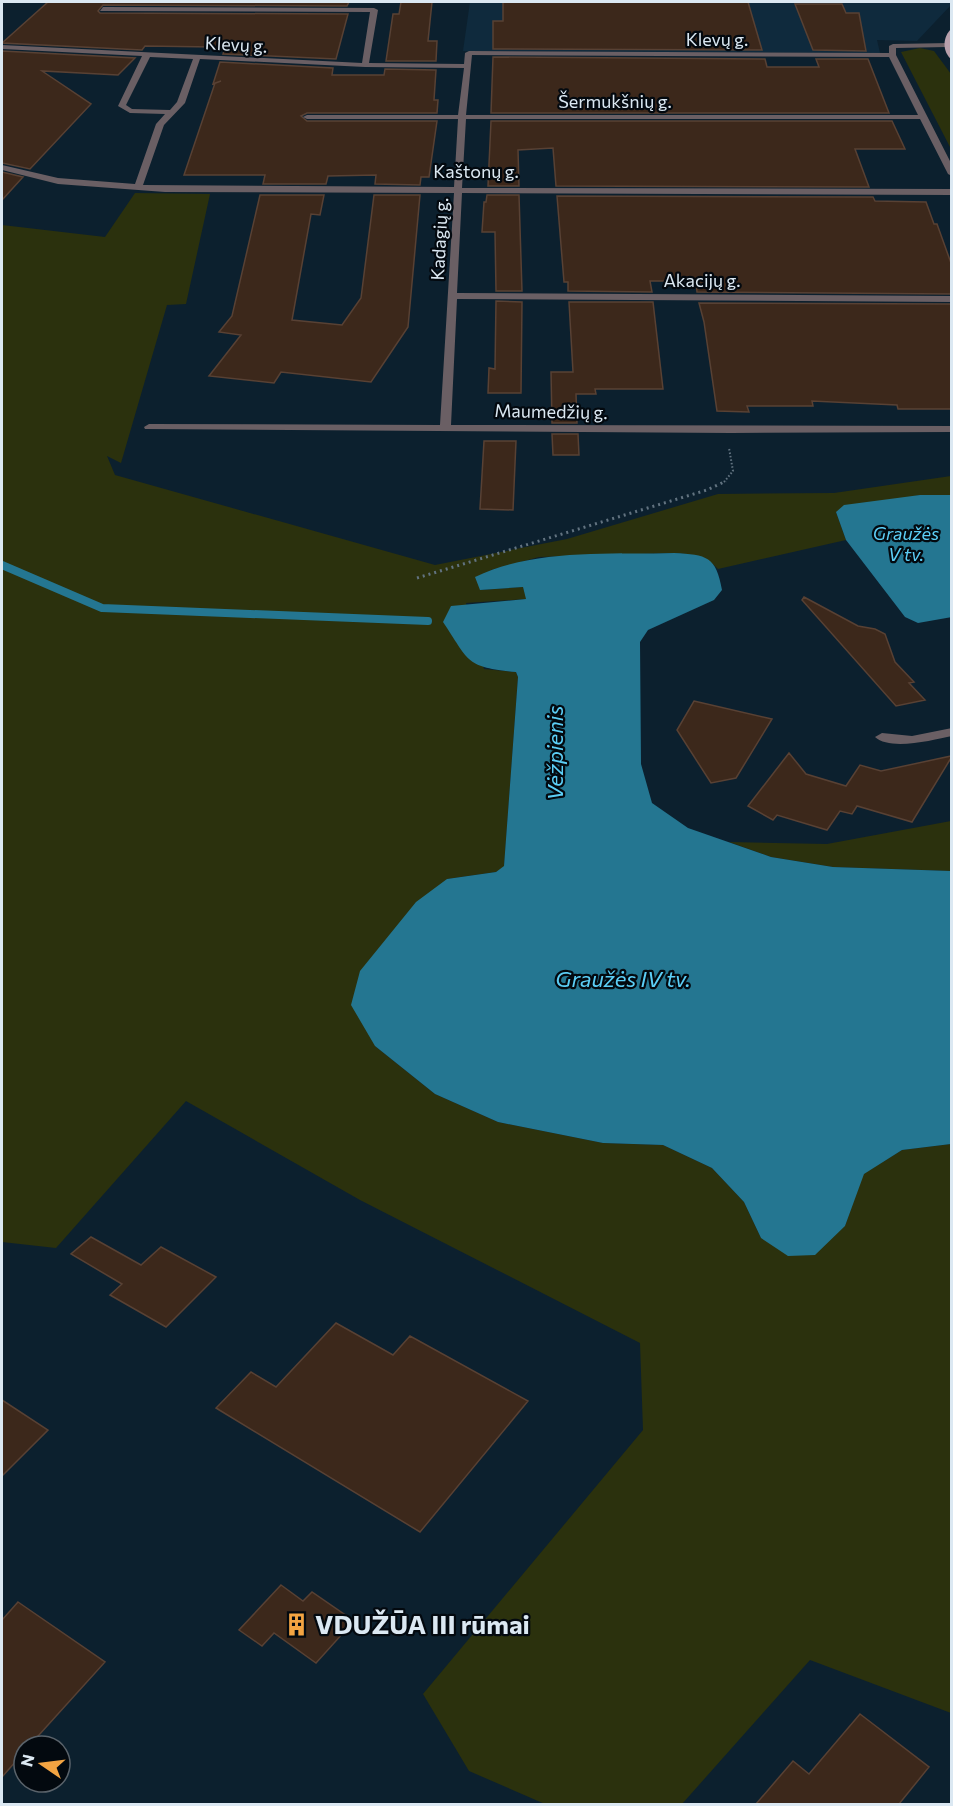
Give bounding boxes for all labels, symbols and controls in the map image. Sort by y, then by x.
street label: Klevų g. [686,28,748,50]
street label: Klevų g. [204,31,268,57]
street label: Šermukšnių g. [558,90,672,112]
street label: Kaštonų g. [433,160,519,182]
street label: Kadagių g. [426,197,452,281]
street label: Akacijų g. [663,269,741,291]
street label: Maumedžių g. [494,399,608,423]
water label: Graužės V tv. [873,522,939,565]
water label: Vėžpienis [541,706,568,800]
water label: Graužės IV tv. [555,965,691,992]
place label: VDUŽŪA III rūmai [315,1608,530,1639]
building icon: VDUŽŪA III rūmai [284,1612,310,1638]
north arrow [12,1734,72,1794]
text: N [16,1752,38,1768]

